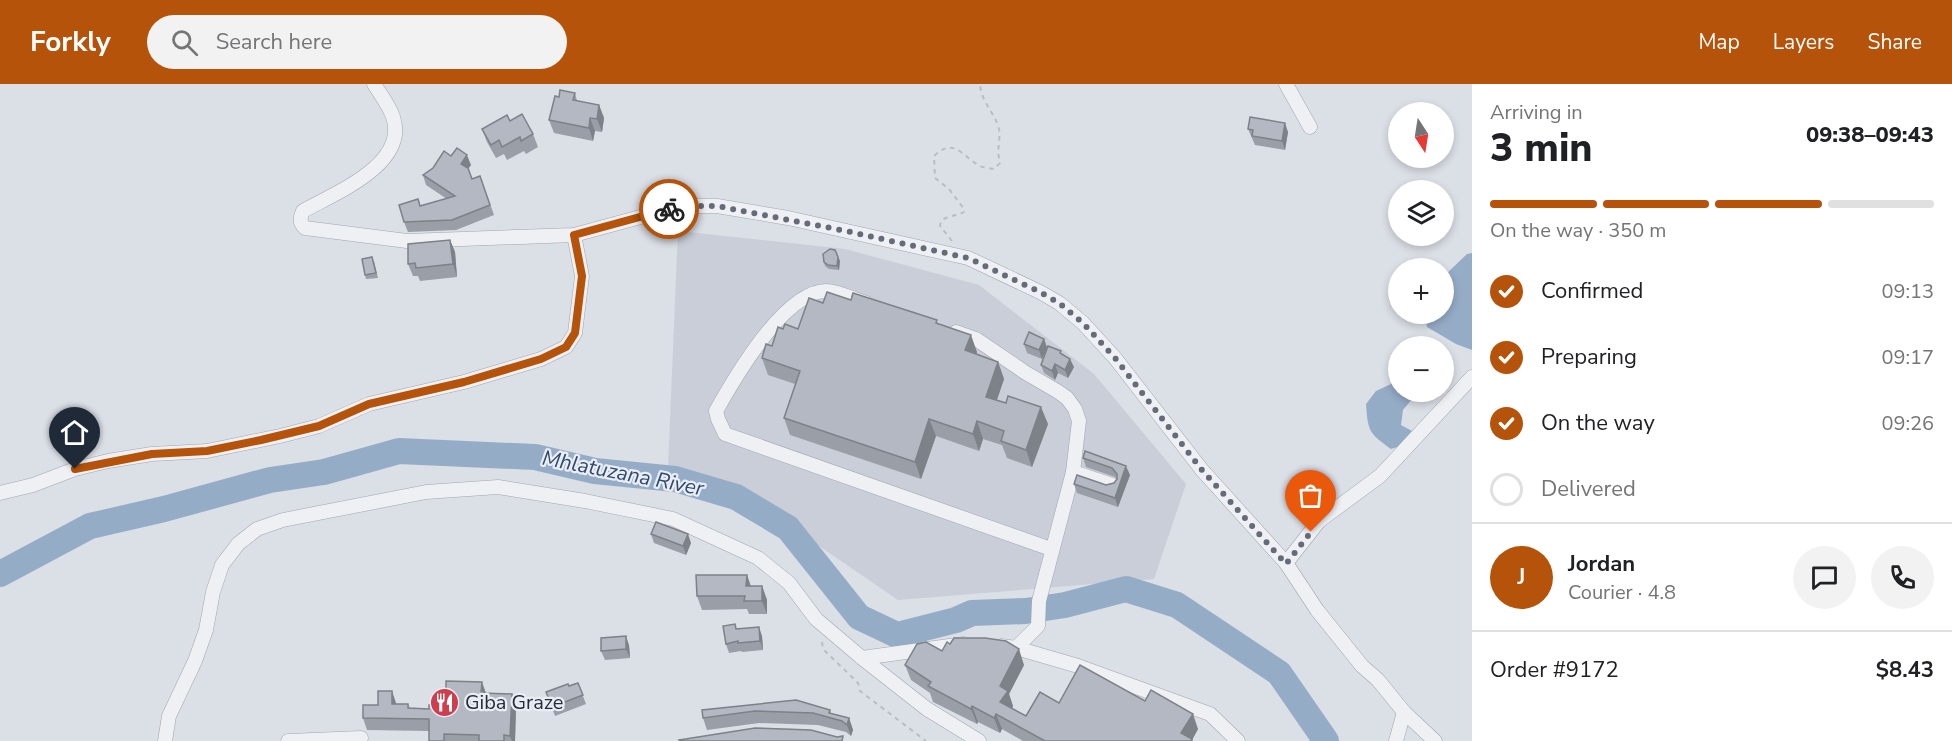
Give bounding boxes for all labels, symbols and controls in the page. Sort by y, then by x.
search box [147,15,567,69]
text: Forkly [30,23,111,61]
icon: search [168,26,201,59]
text: Search here [216,27,332,57]
text: Map [1698,28,1740,56]
text: Layers [1773,28,1834,56]
text: Share [1867,28,1922,56]
text: Arriving in [1490,99,1583,126]
north arrow [1388,102,1454,168]
map controls [1388,102,1454,402]
text: 09:38–09:43 [1806,120,1934,150]
text: 3 min [1490,122,1593,175]
courier [639,179,699,239]
button: layers [1388,180,1454,246]
icon: bike [653,193,686,226]
text: On the way · 350 m [1490,217,1666,244]
button: + [1388,258,1454,324]
icon: check [1490,275,1523,308]
text: Confirmed [1541,276,1643,306]
text: 09:13 [1881,278,1934,305]
button: − [1388,336,1454,402]
icon: check [1490,341,1523,374]
text: Preparing [1541,342,1637,372]
text: 09:17 [1881,344,1934,371]
pin [49,407,100,469]
icon: check [1490,407,1523,440]
text: On the way [1541,408,1655,438]
text: 09:26 [1881,410,1934,437]
icon: home [58,416,91,449]
water label: Mhlatuzana River [540,444,707,502]
pin [1285,470,1336,532]
text: Delivered [1541,474,1636,504]
icon: bag [1294,479,1327,512]
button: chat [1793,546,1856,609]
button: phone [1871,546,1934,609]
text: Jordan [1568,549,1635,579]
text: J [1518,562,1525,592]
text: Courier · 4.8 [1568,579,1676,606]
text: Order #9172 [1490,655,1619,685]
text: $8.43 [1876,655,1934,685]
restaurant icon: Giba Graze [428,686,460,718]
place label: Giba Graze [465,689,563,716]

